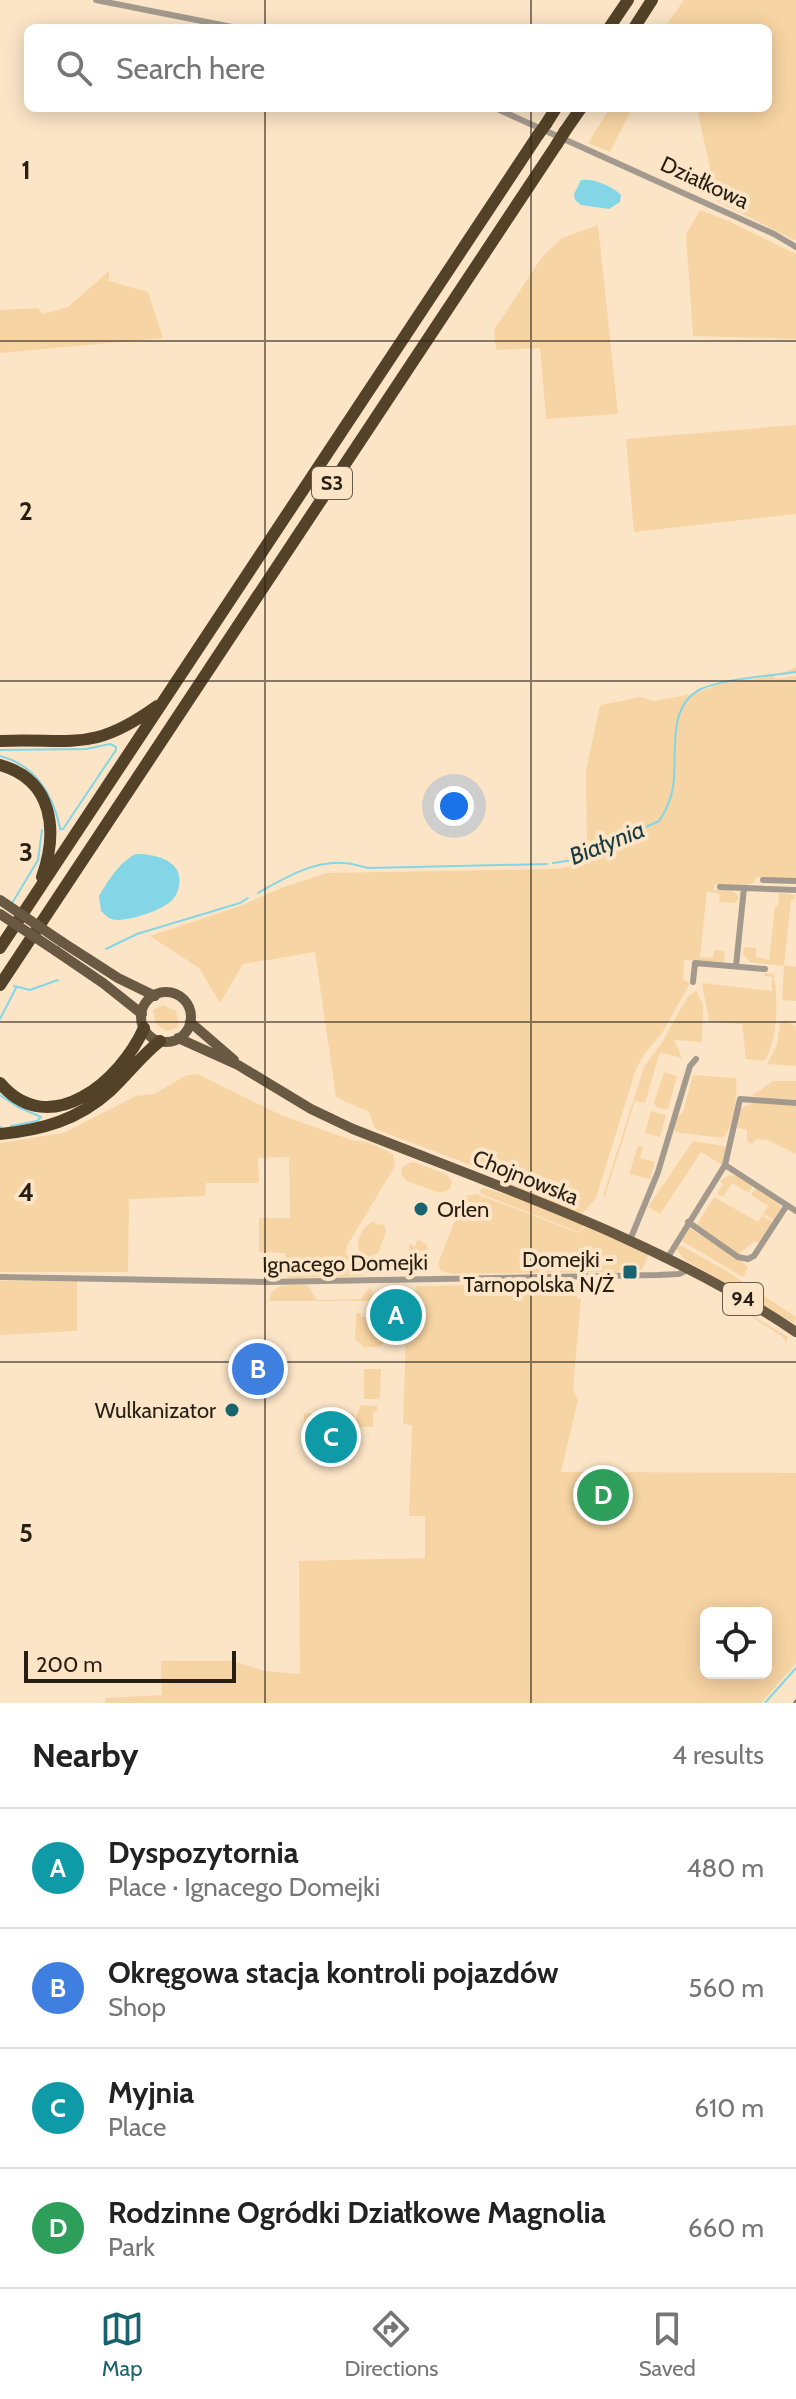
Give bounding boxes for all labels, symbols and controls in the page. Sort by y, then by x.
search box [24,24,772,112]
icon: search [52,46,96,90]
text: Search here [116,50,265,87]
street label: Działkowa [656,150,754,215]
text: 1 [21,154,31,186]
road number: S3 [312,467,352,499]
text: 2 [19,495,33,527]
your location [434,786,474,826]
water label: Białynia [565,814,649,871]
text: 3 [19,836,33,868]
street label: Chojnowska [469,1144,583,1211]
text: 4 [18,1176,34,1208]
place label: Orlen [437,1196,489,1223]
marker: Orlen [412,1200,430,1218]
place label: Domejki - Tarnopolska N/Ż [463,1246,614,1298]
street label: Ignacego Domejki [262,1249,428,1278]
marker: Domejki - Tarnopolska N/Ż [621,1263,639,1281]
road number: 94 [723,1283,763,1315]
pin: A [370,1285,422,1345]
pin: B [232,1339,284,1399]
place label: Wulkanizator [95,1397,216,1424]
marker: Wulkanizator [223,1401,241,1419]
pin: C [305,1407,357,1467]
pin: D [577,1465,629,1525]
text: 5 [19,1517,33,1549]
map controls [700,1607,772,1679]
button: locate [700,1607,772,1679]
scale bar [24,1647,236,1683]
text: 200 m [36,1651,102,1678]
text: Nearby [32,1734,139,1776]
text: 4 results [672,1739,764,1771]
text: Dyspozytornia [108,1834,299,1871]
text: A [50,1852,66,1884]
text: 480 m [686,1852,764,1884]
text: Place · Ignacego Domejki [108,1871,380,1903]
text: Okręgowa stacja kontroli pojazdów [108,1954,559,1991]
text: B [50,1972,66,2004]
text: 560 m [688,1972,764,2004]
text: Shop [108,1991,166,2023]
text: Myjnia [108,2074,194,2111]
text: C [50,2092,66,2124]
text: 610 m [694,2092,764,2124]
text: Place [108,2111,166,2143]
text: Rodzinne Ogródki Działkowe Magnolia [108,2194,606,2231]
text: D [49,2212,67,2244]
text: 660 m [688,2212,764,2244]
text: Park [108,2231,155,2263]
tab: Map [100,2307,144,2382]
tab: Directions [344,2307,438,2382]
tab: Saved [639,2307,696,2382]

